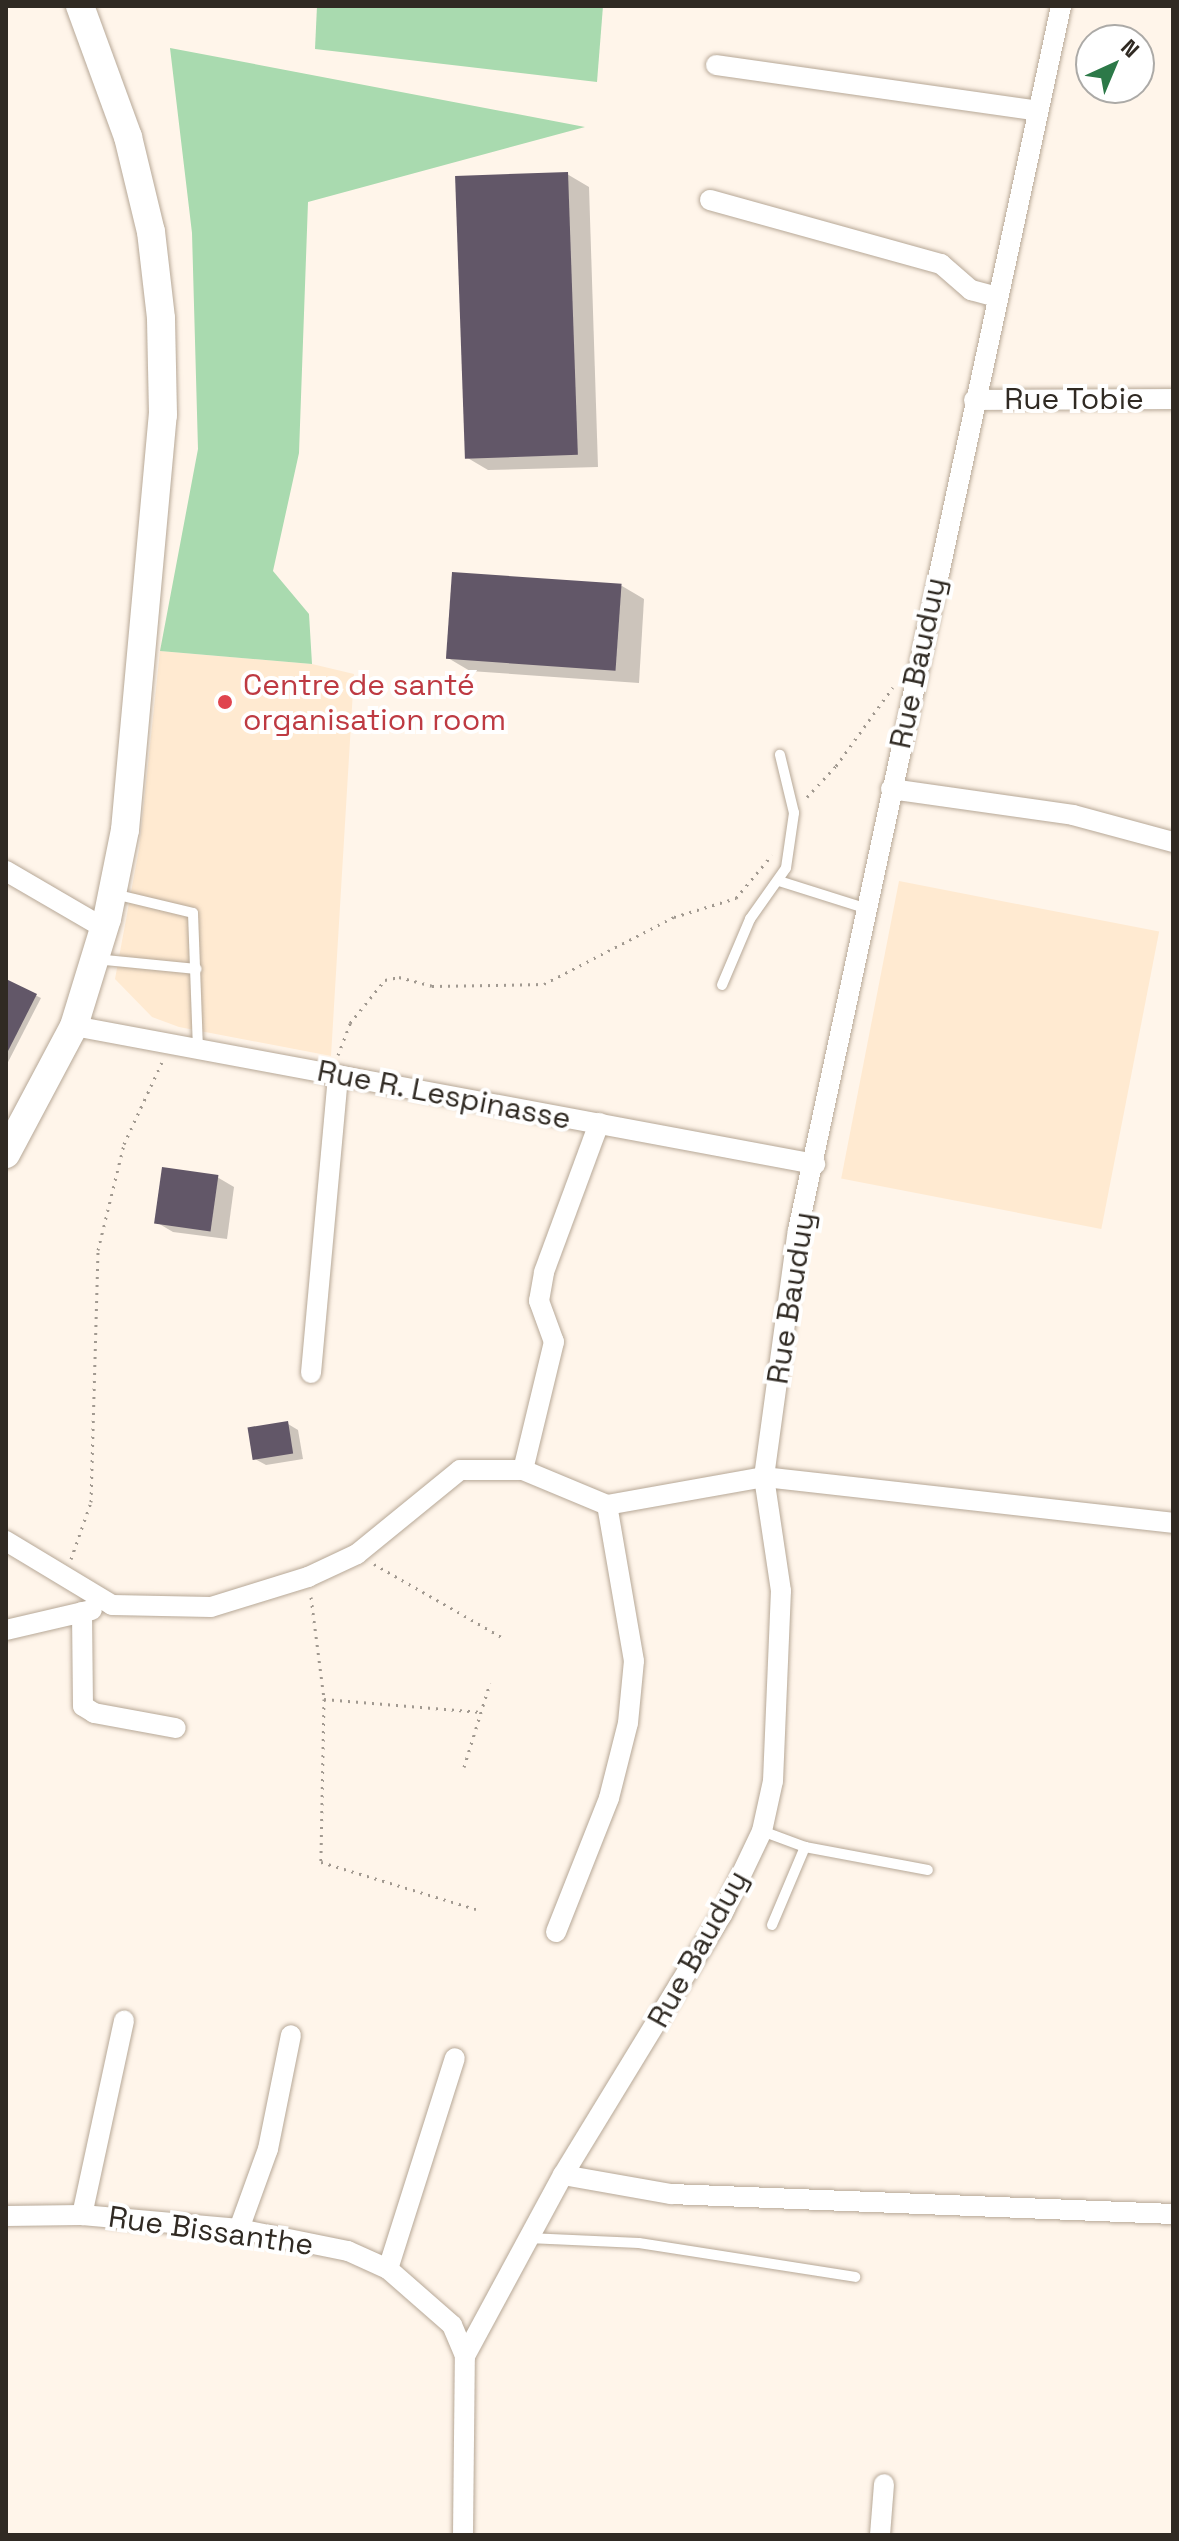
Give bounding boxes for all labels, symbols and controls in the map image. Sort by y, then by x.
north arrow [1075,24,1155,104]
text: N [1115,33,1145,63]
street label: Rue Tobie [1004,381,1144,417]
street label: Rue Bauduy [882,574,954,752]
place label: Centre de santé organisation room [243,667,506,738]
marker: Centre de santé organisation room [214,691,236,713]
street label: Rue R. Lespinasse [314,1053,574,1137]
street label: Rue Bauduy [760,1209,822,1387]
street label: Rue Bauduy [640,1864,756,2034]
street label: Rue Bissanthe [106,2199,316,2263]

